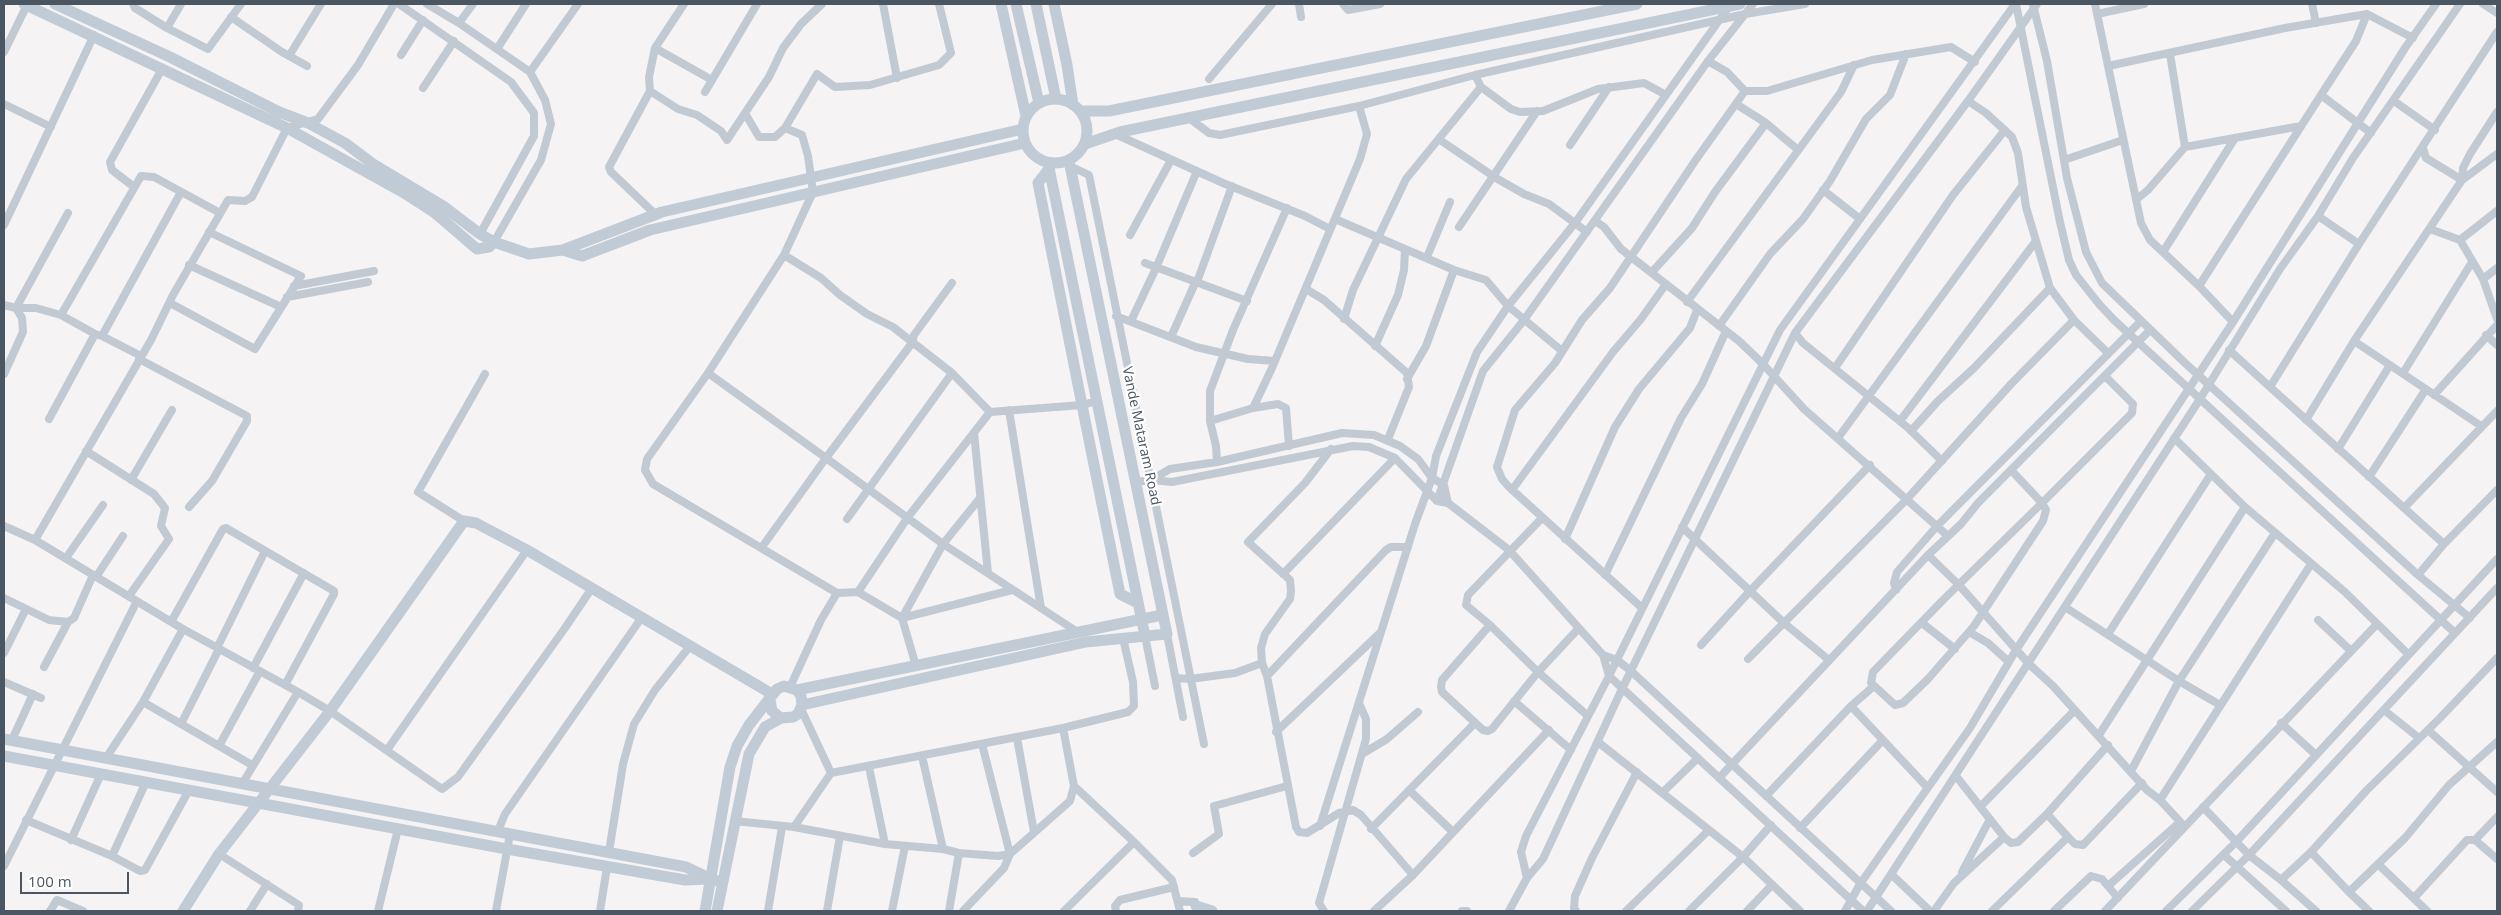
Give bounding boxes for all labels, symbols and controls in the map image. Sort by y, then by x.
street label: Vande Mataram Road [1118,365,1164,507]
scale bar [22,862,131,894]
text: 100 m [28,871,72,891]

